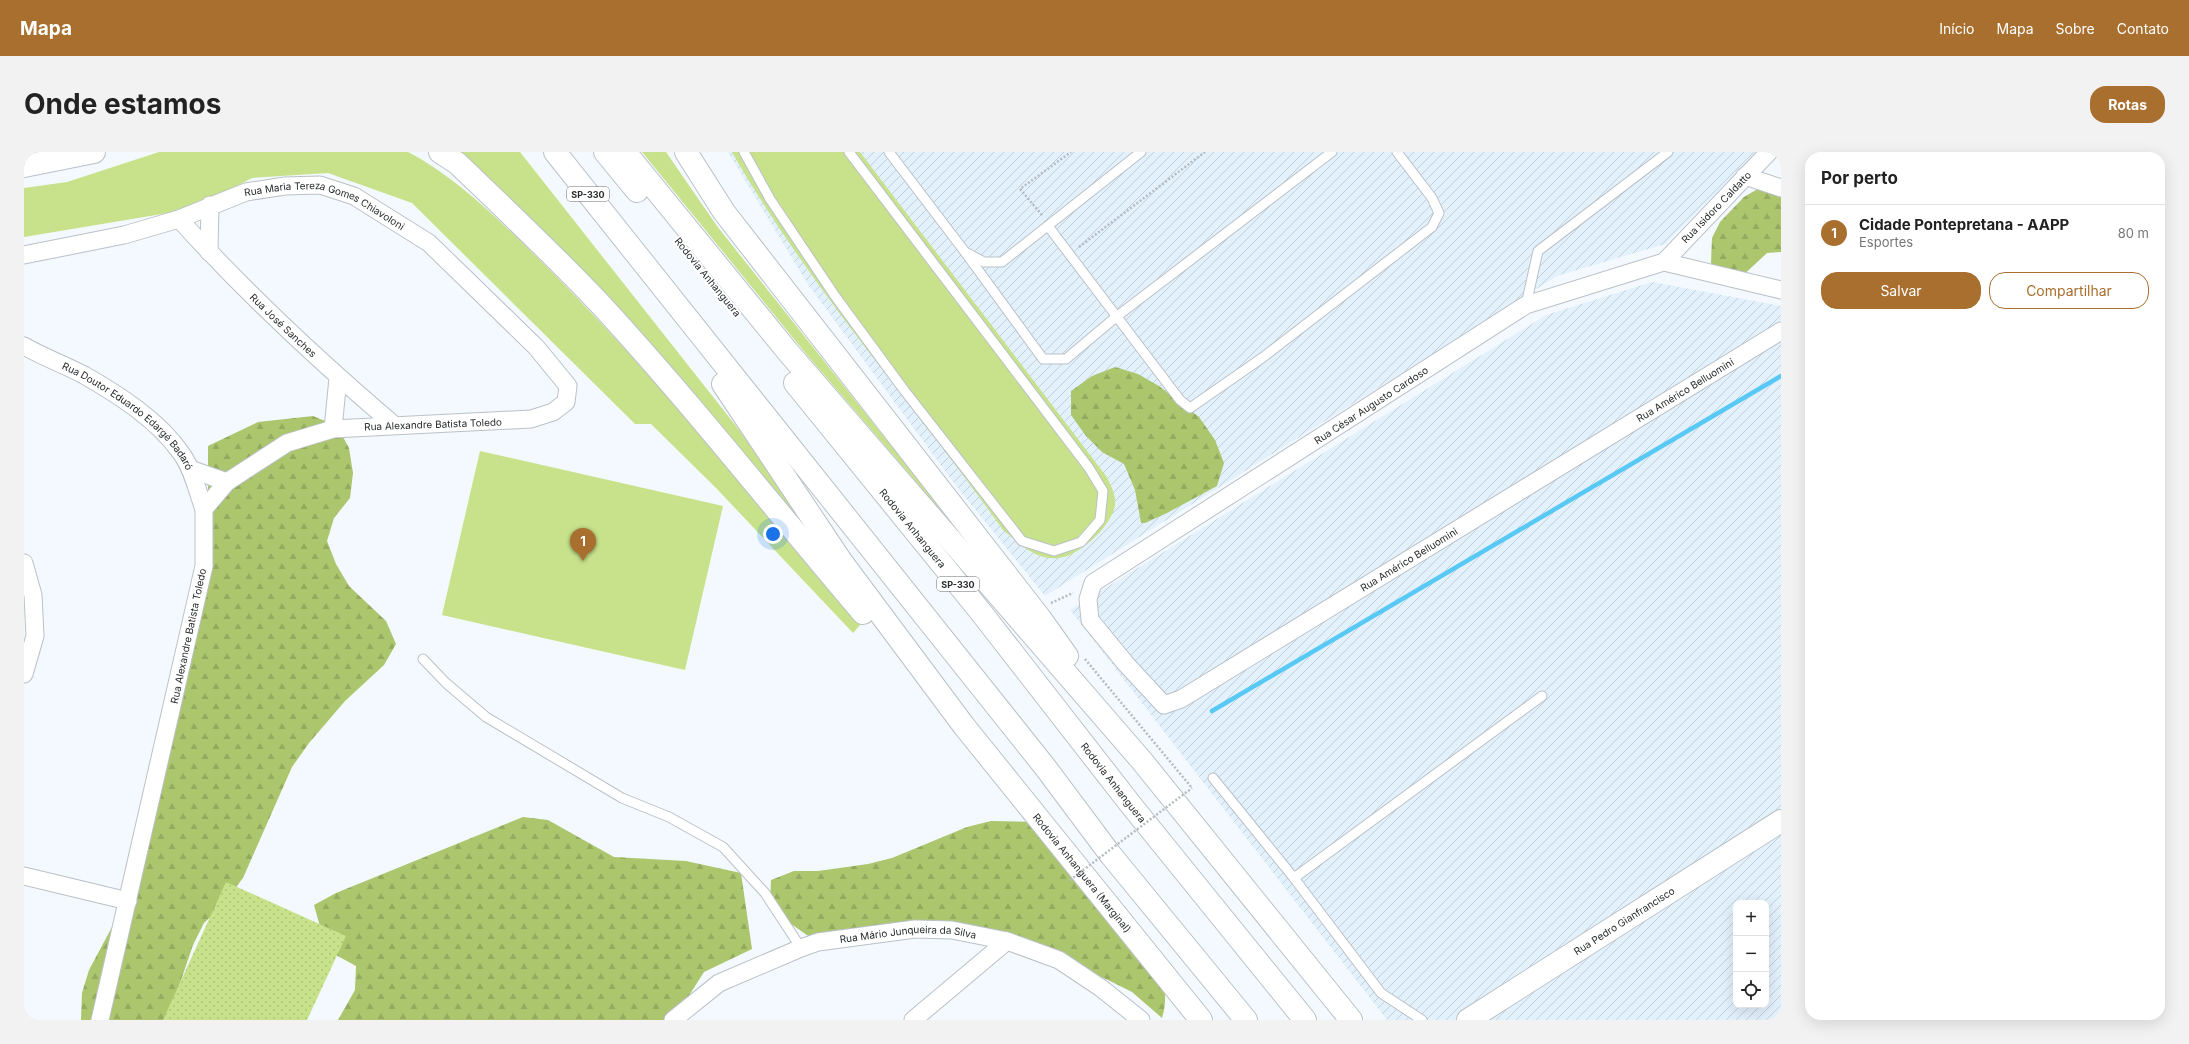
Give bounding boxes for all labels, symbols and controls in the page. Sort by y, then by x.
text: Mapa [20,17,72,40]
text: Início [1939,20,1975,37]
text: Mapa [1997,20,2034,37]
text: Sobre [2056,20,2095,37]
text: Contato [2117,20,2169,37]
button: Rotas [2090,86,2165,123]
text: Onde estamos [24,87,221,121]
text: Por perto [1821,168,1898,188]
street label: Rua Isidoro Caldatto [1679,169,1753,245]
street label: Rua Maria Tereza Gomes Chiavoloni [243,179,407,232]
road number: SP-330 [567,187,609,201]
text: Cidade Pontepretana - AAPP [1859,215,2069,234]
text: 1 [1831,225,1837,241]
text: 80 m [2118,225,2149,241]
text: Esportes [1859,234,1913,250]
street label: Rodovia Anhanguera [672,235,744,319]
button: Salvar [1821,272,1981,309]
button: Compartilhar [1989,272,2149,309]
street label: Rua José Sanches [248,291,319,360]
street label: Rua Américo Belluomini [1634,356,1736,424]
street label: Rua Doutor Eduardo Edargé Badaró [61,359,196,472]
street label: Rua César Augusto Cardoso [1312,364,1430,446]
street label: Rua Alexandre Batista Toledo [364,416,502,432]
street label: Rodovia Anhanguera [877,486,948,570]
your location [763,524,783,544]
street label: Rua Américo Belluomini [1358,525,1460,594]
pin: 1 [570,528,596,561]
street label: Rua Alexandre Batista Toledo [168,567,208,705]
road number: SP-330 [937,577,979,591]
street label: Rodovia Anhanguera [1079,740,1149,825]
street label: Rodovia Anhanguera (Marginal) [1031,811,1134,935]
street label: Rua Pedro Gianfrancisco [1571,884,1677,957]
map controls [1733,900,1769,1008]
button: + [1733,900,1769,936]
street label: Rua Mário Junqueira da Silva [839,923,977,945]
button: − [1733,936,1769,972]
button: locate [1733,972,1769,1008]

